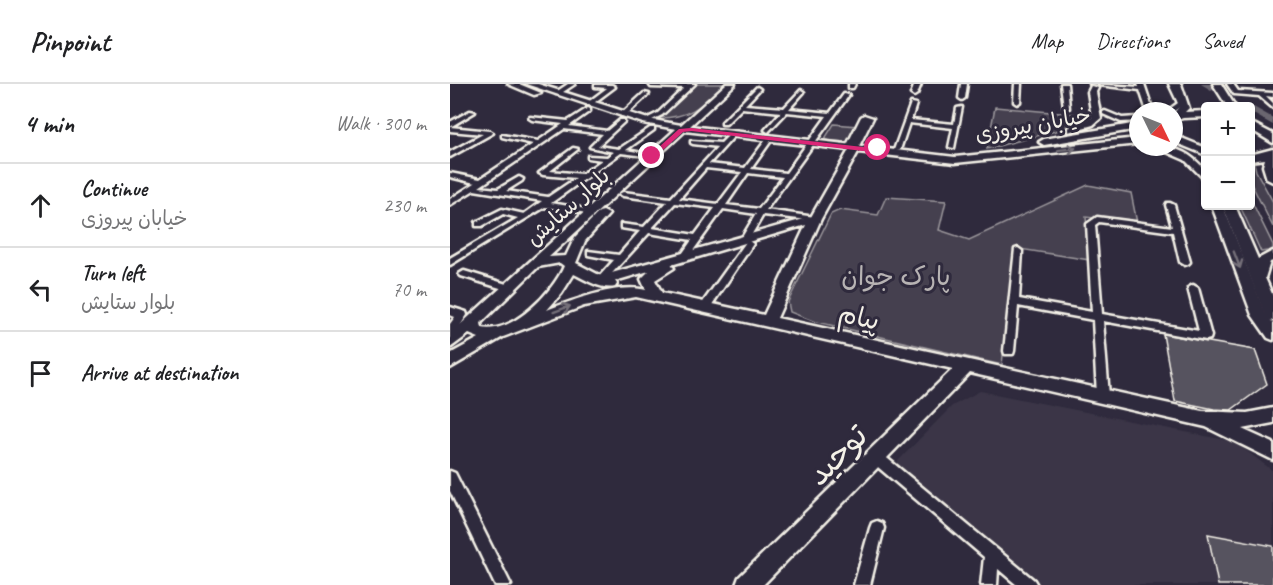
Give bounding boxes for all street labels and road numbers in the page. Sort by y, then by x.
street label: خیابان پیروزی [973,101,1093,149]
street label: بلوار ستایش [520,162,616,252]
street label: پیام [834,296,883,341]
street label: توحید [797,415,877,495]

